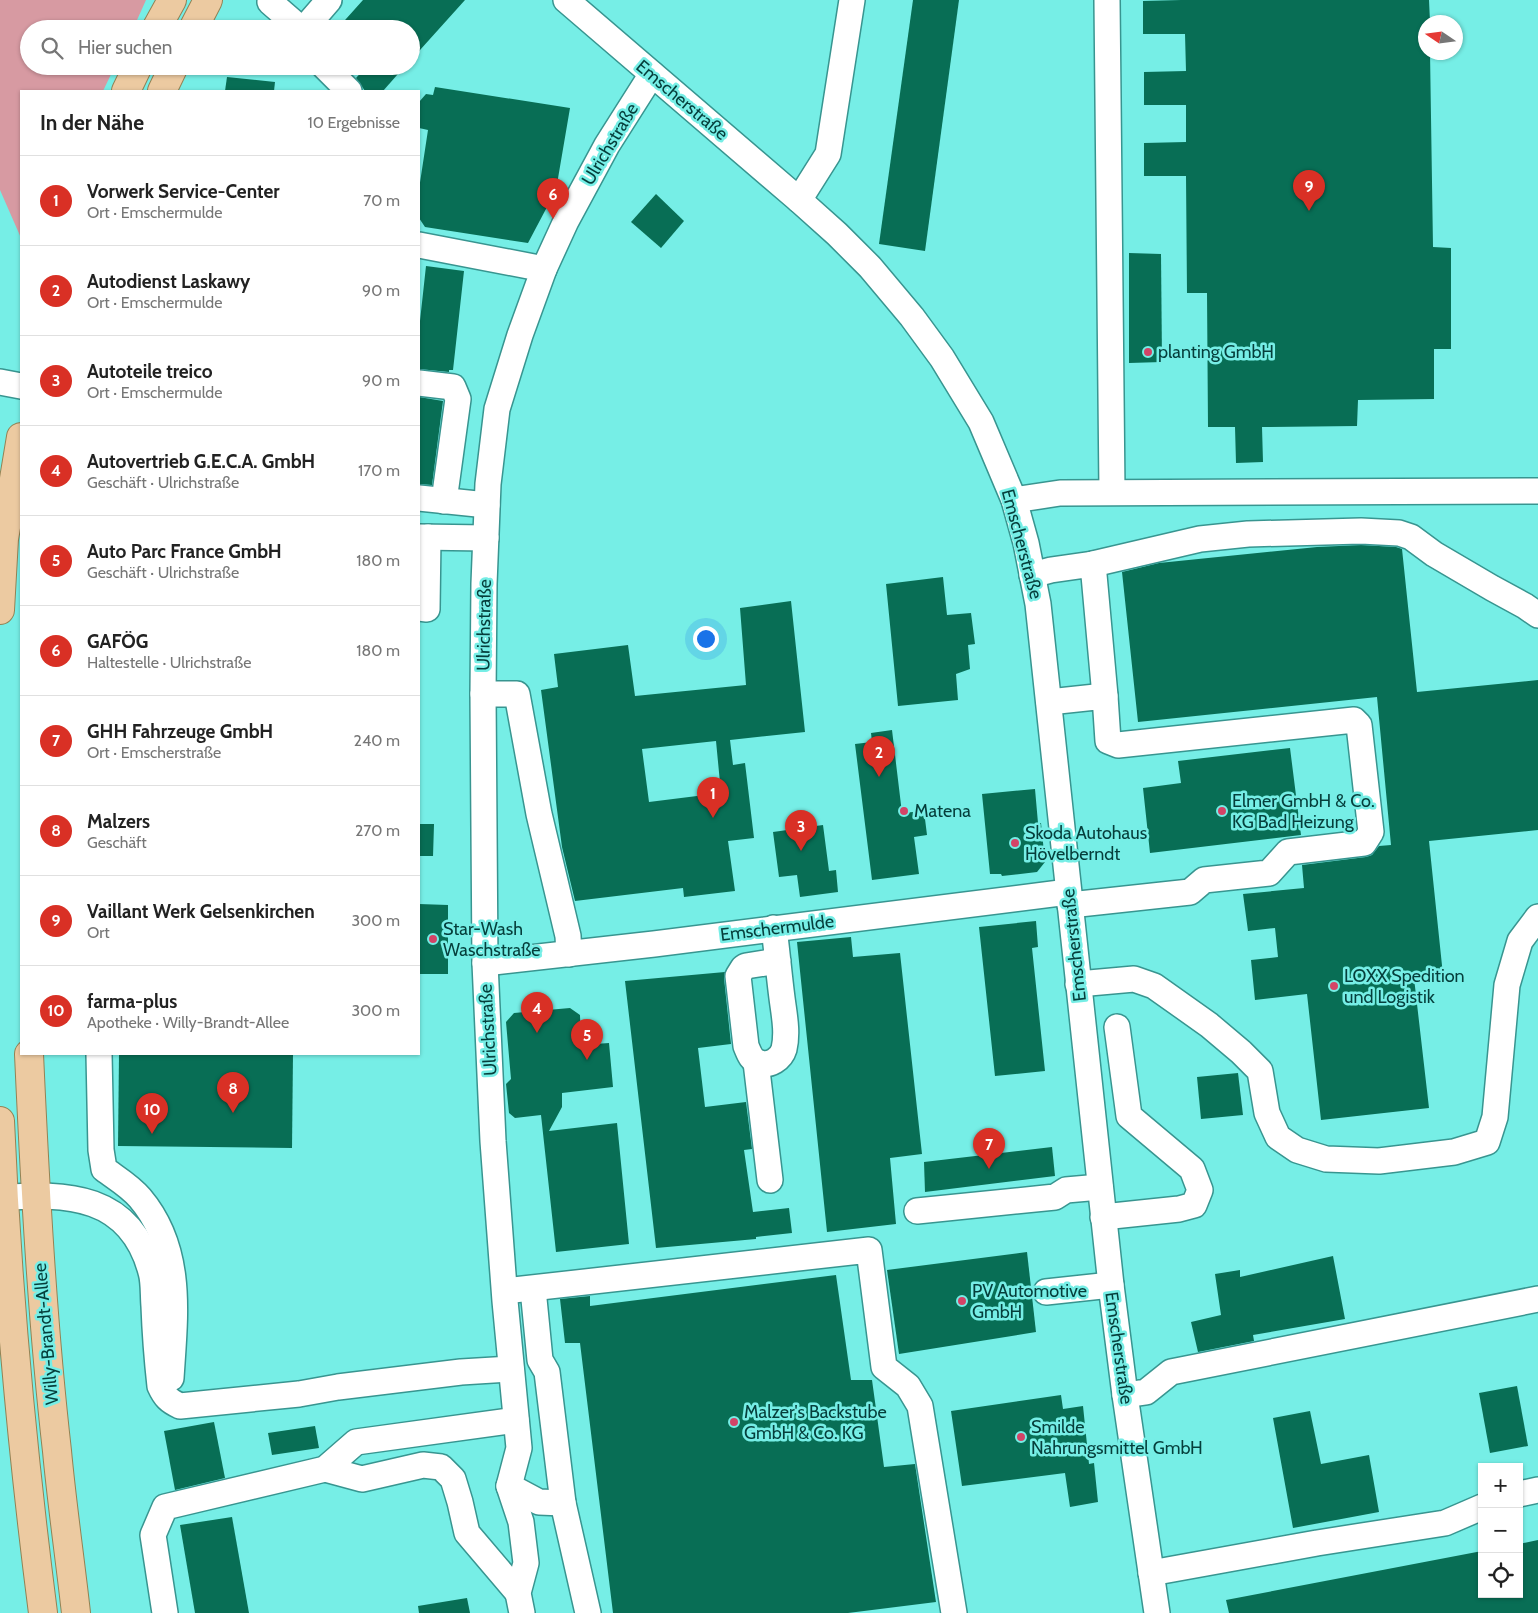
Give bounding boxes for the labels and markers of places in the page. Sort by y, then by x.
pin: 9 [1293,170,1325,211]
pin: 6 [537,178,569,219]
place label: planting GmbH [1158,341,1274,363]
marker: planting GmbH [1142,346,1154,358]
pin: 2 [863,736,895,777]
pin: 1 [697,777,729,818]
place label: Elmer GmbH & Co. KG Bad Heizung [1232,790,1375,833]
place label: Matena [914,800,971,822]
marker: Matena [898,805,910,817]
marker: Elmer GmbH & Co. KG Bad Heizung [1216,805,1228,817]
pin: 3 [785,810,817,851]
place label: Skoda Autohaus Hövelberndt [1025,822,1147,865]
marker: Skoda Autohaus Hövelberndt [1009,837,1021,849]
place label: Star-Wash Waschstraße [443,918,541,961]
marker: Star-Wash Waschstraße [427,933,439,945]
place label: LOXX Spedition und Logistik [1344,965,1465,1008]
marker: LOXX Spedition und Logistik [1328,980,1340,992]
pin: 4 [521,992,553,1033]
pin: 5 [571,1019,603,1060]
pin: 8 [217,1072,249,1113]
pin: 10 [136,1093,168,1134]
pin: 7 [973,1128,1005,1169]
place label: PV Automotive GmbH [972,1280,1087,1323]
marker: PV Automotive GmbH [956,1295,968,1307]
place label: Malzer's Backstube GmbH & Co. KG [744,1401,887,1444]
marker: Malzer's Backstube GmbH & Co. KG [728,1416,740,1428]
place label: Smilde Nahrungsmittel GmbH [1031,1416,1203,1459]
marker: Smilde Nahrungsmittel GmbH [1015,1431,1027,1443]

